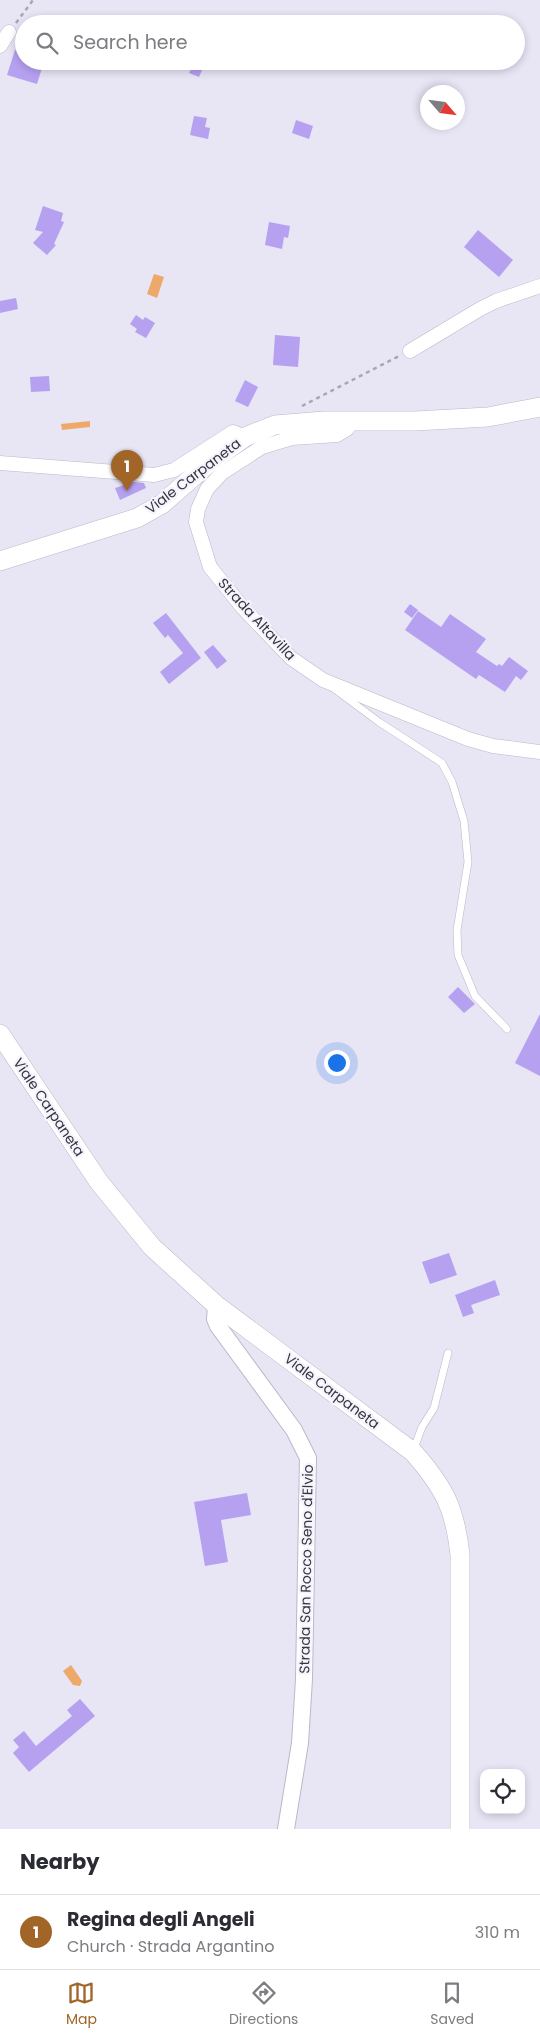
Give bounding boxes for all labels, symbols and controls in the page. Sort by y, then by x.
search box [15,15,525,70]
icon: search [33,29,61,57]
text: Search here [73,29,187,56]
north arrow [420,85,465,130]
street label: Viale Carpaneta [141,433,245,519]
pin: 1 [111,450,143,491]
street label: Strada Altavilla [214,574,300,664]
your location [324,1050,350,1076]
street label: Viale Carpaneta [9,1054,89,1160]
street label: Viale Carpaneta [280,1348,384,1434]
street label: Strada San Rocco Seno d'Elvio [294,1464,318,1674]
map controls [480,1769,525,1814]
button: locate [480,1769,525,1814]
text: Nearby [20,1847,100,1876]
text: Regina degli Angeli [67,1906,255,1933]
text: 1 [33,1921,39,1944]
text: 310 m [475,1921,520,1944]
text: Church · Strada Argantino [67,1935,274,1958]
tab: Map [66,1979,97,2030]
tab: Directions [229,1979,298,2030]
tab: Saved [430,1979,474,2030]

